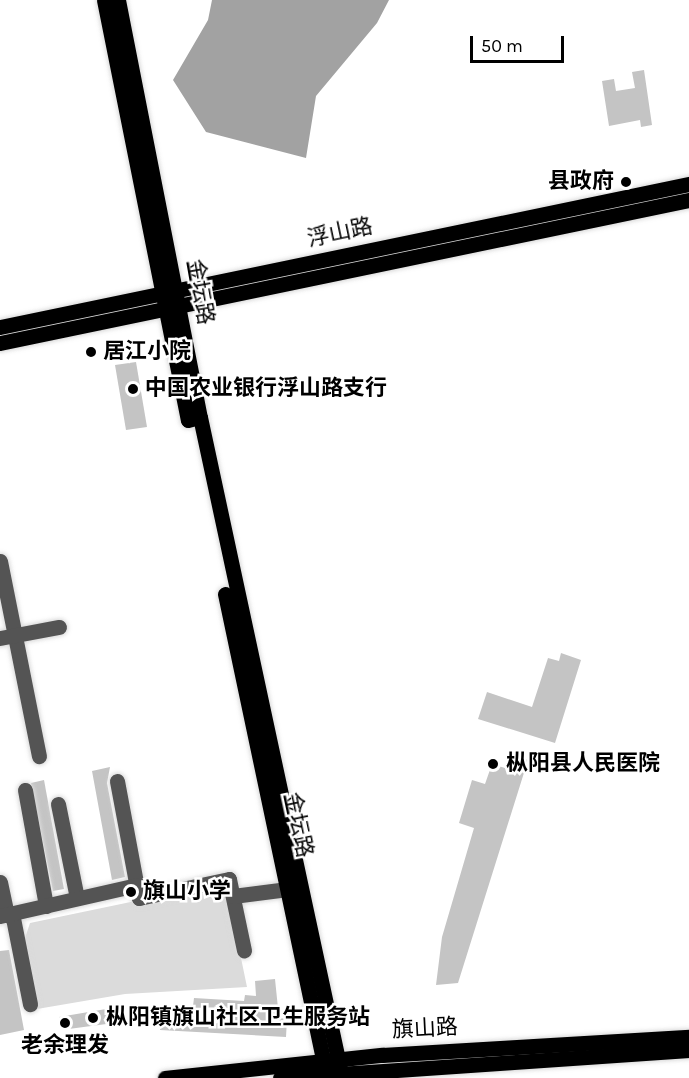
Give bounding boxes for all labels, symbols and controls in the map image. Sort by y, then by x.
scale bar [473,24,568,62]
text: 50 m [481,35,523,57]
place label: 县政府 [548,169,614,195]
marker: 县政府 [619,175,633,189]
street label: 浮山路 [305,213,375,253]
street label: 金坛路 [181,257,219,327]
place label: 居江小院 [103,339,191,365]
marker: 居江小院 [84,345,98,359]
place label: 中国农业银行浮山路支行 [145,376,387,402]
marker: 中国农业银行浮山路支行 [126,382,140,396]
place label: 枞阳县人民医院 [506,751,660,777]
marker: 枞阳县人民医院 [484,755,502,773]
street label: 金坛路 [278,790,318,860]
place label: 旗山小学 [143,879,231,905]
marker: 旗山小学 [124,885,138,899]
place label: 枞阳镇旗山社区卫生服务站 [106,1005,370,1031]
marker: 枞阳镇旗山社区卫生服务站 [84,1009,102,1027]
street label: 旗山路 [391,1014,459,1044]
marker: 老余理发 [58,1016,72,1030]
place label: 老余理发 [21,1033,109,1059]

